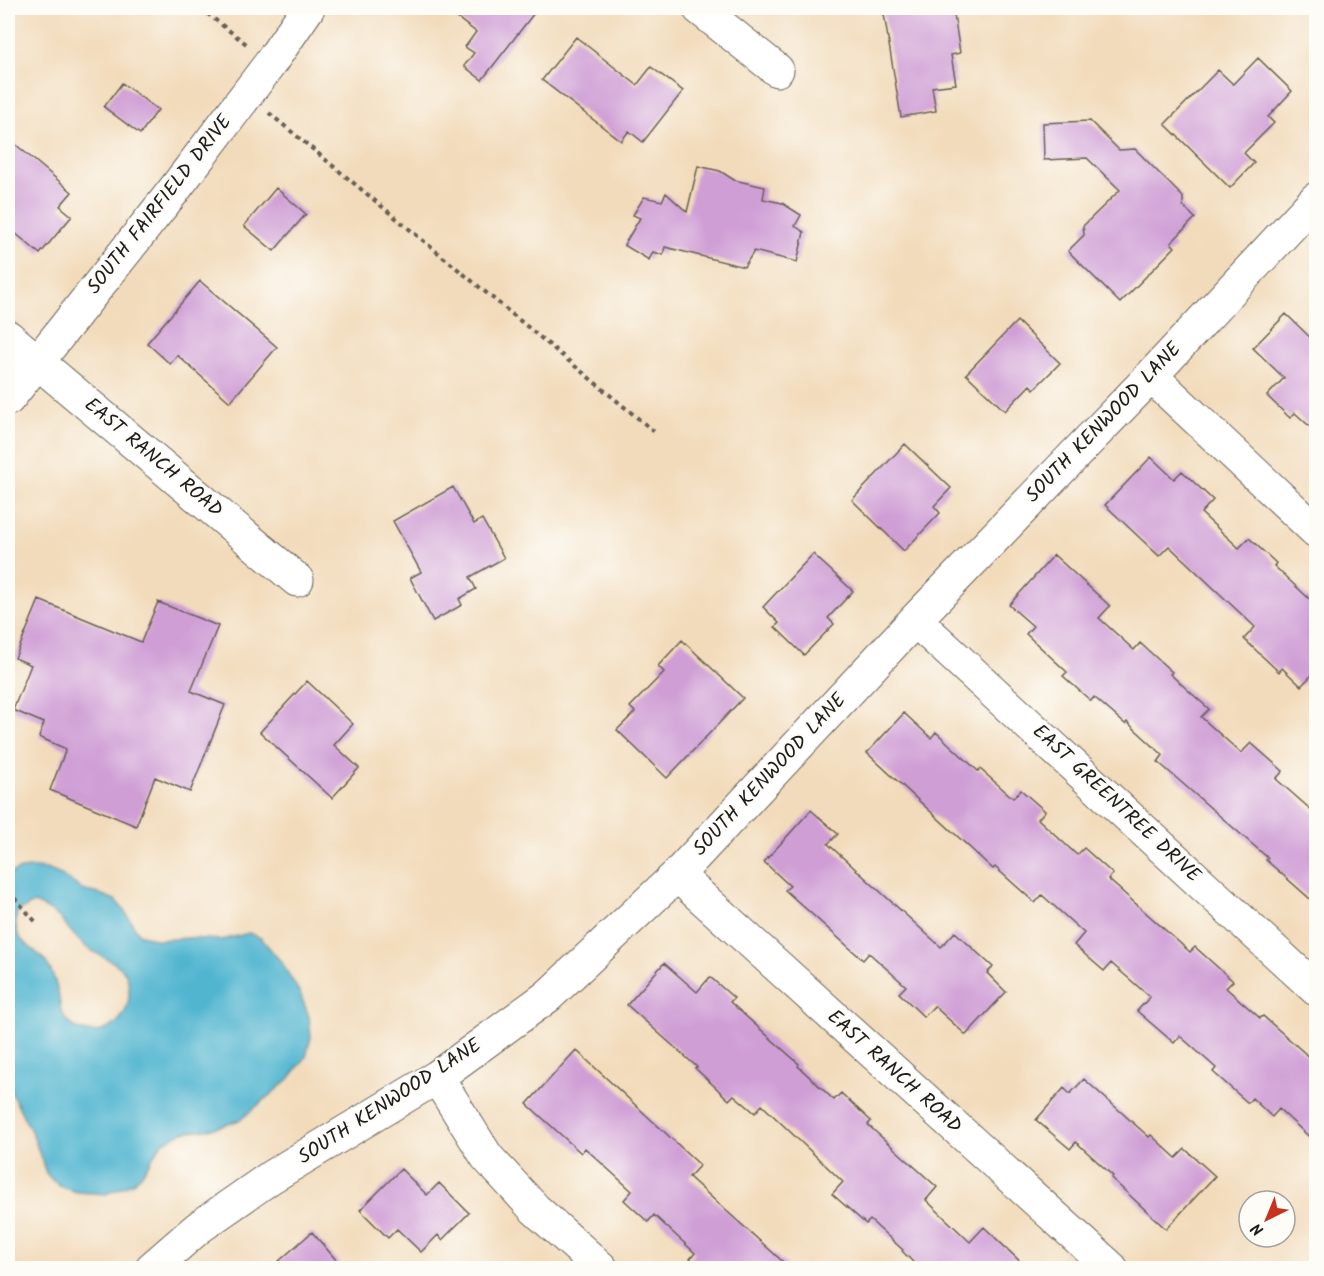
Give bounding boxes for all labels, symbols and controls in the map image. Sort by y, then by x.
street label: SOUTH FAIRFIELD DRIVE [79,107,241,302]
street label: SOUTH KENWOOD LANE [1018,334,1191,511]
street label: EAST RANCH ROAD [76,390,230,526]
street label: SOUTH KENWOOD LANE [686,685,855,864]
street label: EAST GREENTREE DRIVE [1024,717,1209,892]
street label: EAST RANCH ROAD [819,1002,969,1142]
street label: SOUTH KENWOOD LANE [292,1030,489,1174]
north arrow [1237,1189,1297,1249]
text: N [1246,1216,1270,1241]

